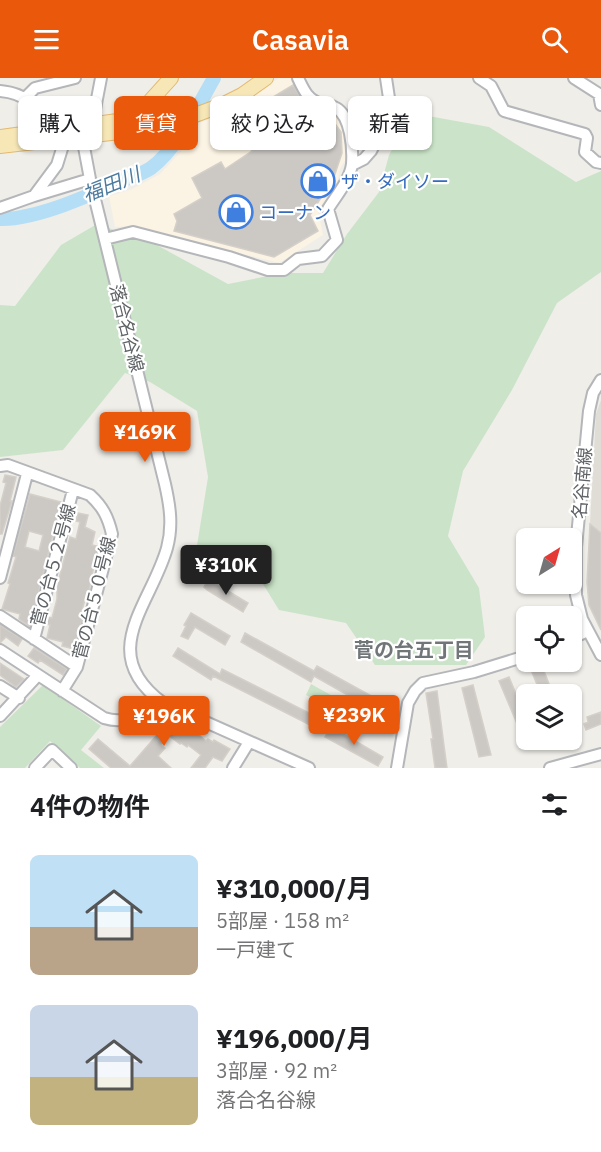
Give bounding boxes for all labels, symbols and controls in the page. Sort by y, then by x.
text: Casavia [252,22,349,57]
icon: menu [30,23,63,56]
icon: search [538,23,571,56]
chip: 購入 [18,96,102,150]
chip: 賃貸 [114,96,198,150]
chip: 絞り込み [210,96,336,150]
chip: 新着 [348,96,432,150]
water label: 福田川 [78,159,146,208]
shop icon: ザ・ダイソー [300,163,336,199]
place label: ザ・ダイソー [341,170,449,193]
shop icon: コーナン [218,194,254,230]
place label: コーナン [259,201,331,224]
street label: 落合名谷線 [105,282,149,374]
pin: ¥169K [103,412,187,463]
text: ¥169K [114,418,176,445]
street label: 名谷南線 [567,446,597,520]
street label: 菅の台５２号線 [26,501,80,629]
north arrow [516,528,582,594]
map controls [516,528,582,750]
street label: 菅の台５０号線 [68,534,120,662]
pin: ¥310K [184,545,268,596]
text: ¥310K [195,551,257,578]
button: locate [516,606,582,672]
district label: 菅の台五丁目 [354,636,474,663]
button: layers [516,684,582,750]
pin: ¥239K [312,695,396,746]
pin: ¥196K [122,696,206,747]
text: ¥239K [323,701,385,728]
text: ¥196K [133,702,195,729]
icon: filters [538,788,571,821]
text: 4件の物件 [30,789,150,823]
text: ¥310,000/月 [216,871,373,905]
icon: home [78,879,150,951]
text: 5部屋 · 158 m² [216,907,349,934]
text: 一戸建て [216,936,296,963]
text: ¥196,000/月 [216,1021,373,1055]
icon: home [78,1029,150,1101]
text: 3部屋 · 92 m² [216,1057,337,1084]
text: 落合名谷線 [216,1086,316,1113]

